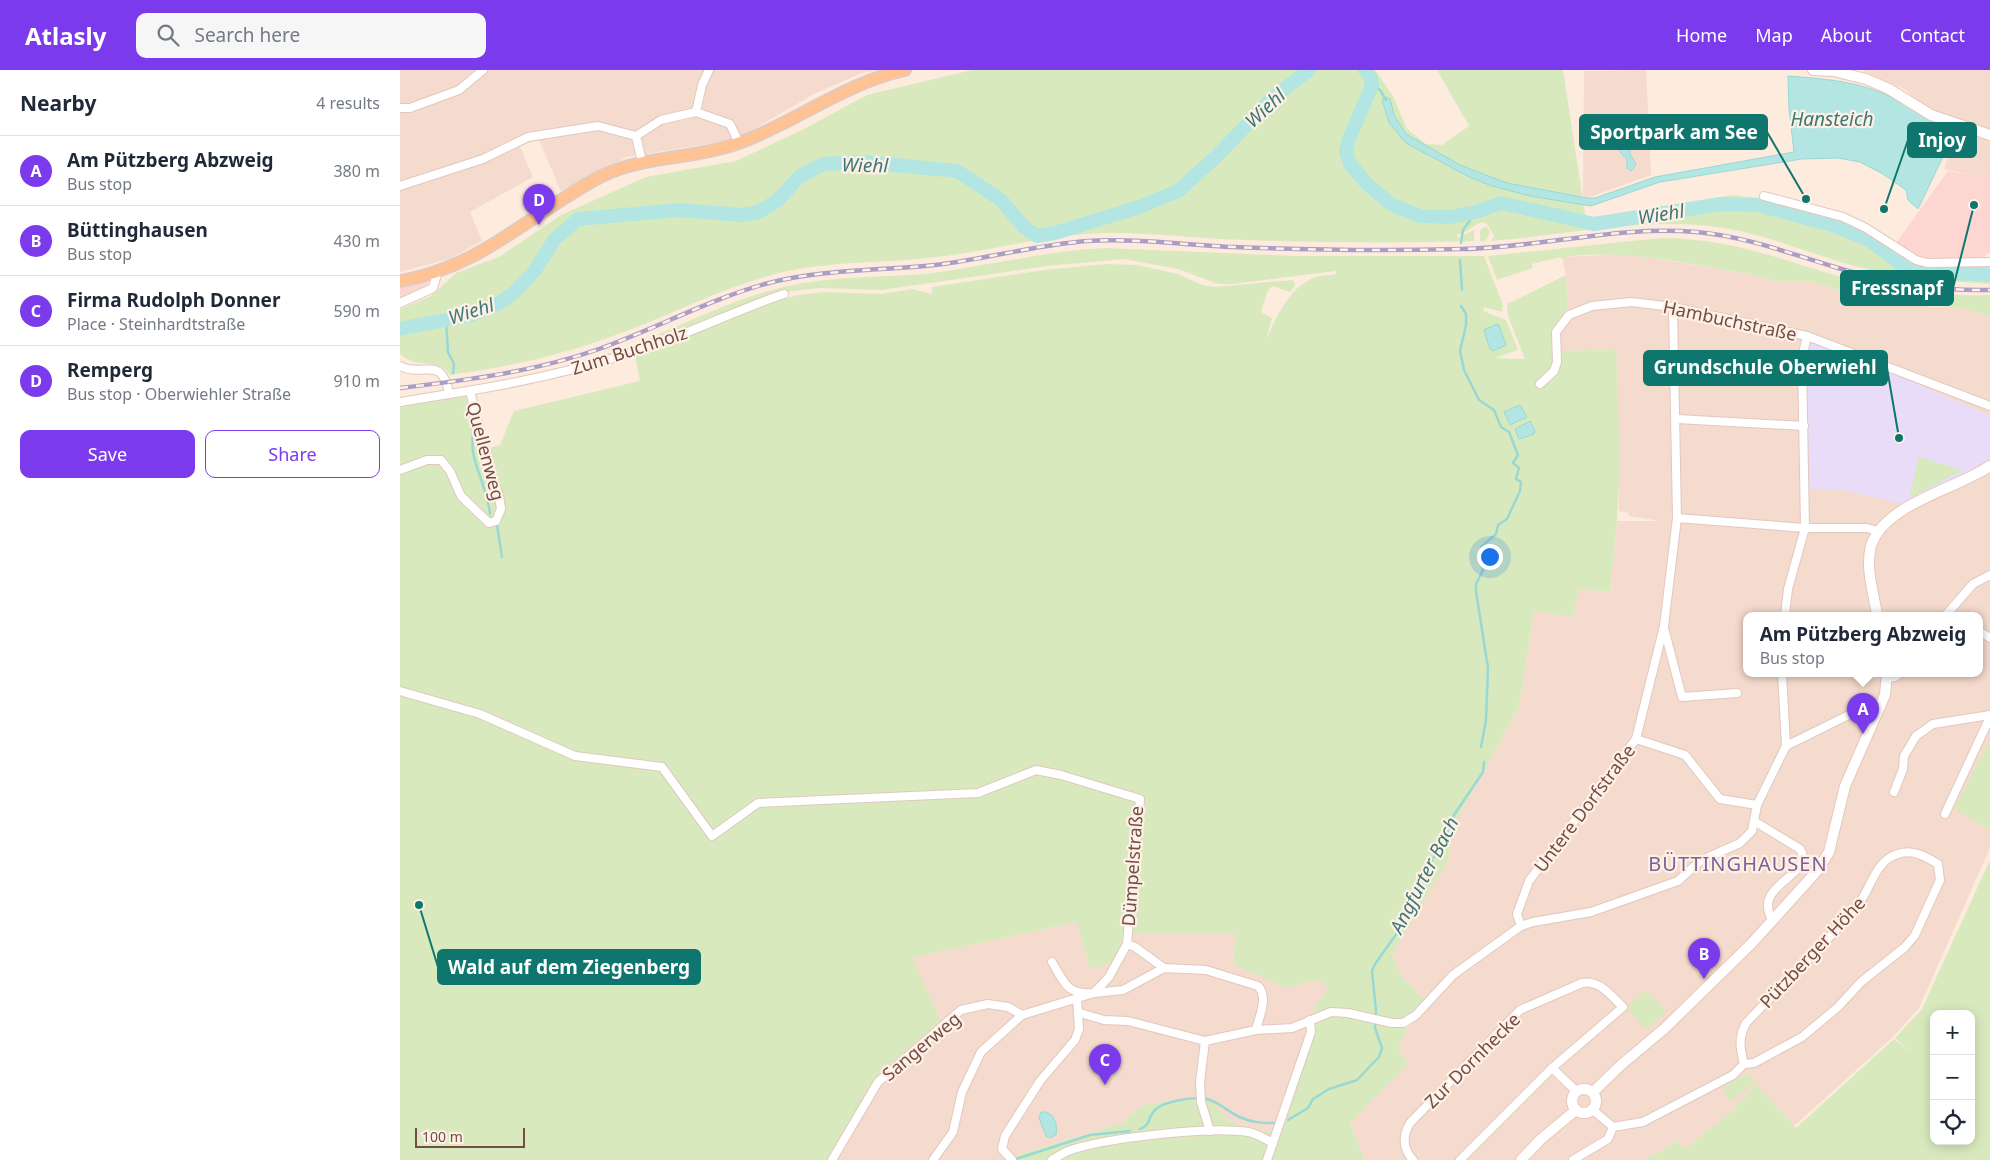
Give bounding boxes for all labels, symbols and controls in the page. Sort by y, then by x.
search box [136,13,486,58]
text: Atlasly [25,19,106,52]
icon: search [154,21,182,49]
text: Search here [194,22,300,48]
text: Home [1676,23,1727,47]
text: Map [1755,23,1793,47]
text: About [1821,23,1872,47]
text: Contact [1900,23,1965,47]
water label: Wiehl [1239,82,1292,133]
text: Nearby [20,89,96,117]
text: 4 results [316,92,380,114]
water label: Hansteich [1790,106,1874,132]
callout: Sportpark am See [1580,115,1767,149]
text: Sportpark am See [1590,119,1758,145]
callout: Injoy [1908,123,1976,157]
text: Injoy [1918,127,1966,153]
text: Am Pützberg Abzweig [67,147,274,173]
water label: Wiehl [841,152,890,178]
text: A [30,160,42,182]
text: 380 m [333,160,380,182]
text: Bus stop [67,173,132,195]
pin: D [523,184,555,225]
water label: Wiehl [1636,197,1687,230]
text: Büttinghausen [67,217,208,243]
text: B [31,230,41,252]
text: 430 m [333,230,380,252]
text: Bus stop [67,243,132,265]
callout: Fressnapf [1841,271,1953,305]
text: Fressnapf [1851,275,1945,301]
text: Firma Rudolph Donner [67,287,280,313]
water label: Wiehl [445,291,498,331]
street label: Hambuchstraße [1661,294,1799,346]
text: C [31,300,41,322]
text: 590 m [333,300,380,322]
text: Place · Steinhardtstraße [67,313,245,335]
street label: Zum Buchholz [568,320,690,380]
callout: Grundschule Oberwiehl [1644,351,1887,385]
text: Grundschule Oberwiehl [1653,354,1877,380]
text: Remperg [67,357,153,383]
text: D [30,370,42,392]
text: 910 m [333,370,380,392]
text: Bus stop · Oberwiehler Straße [67,383,291,405]
street label: Quellenweg [461,399,511,503]
button: Save [20,430,195,478]
button: Share [205,430,380,478]
your location [1477,544,1503,570]
popup [1743,612,1983,677]
text: Am Pützberg Abzweig [1760,621,1966,647]
text: Bus stop [1760,647,1825,669]
pin: A [1847,693,1879,734]
street label: Untere Dorfstraße [1528,739,1640,877]
street label: Dümpelstraße [1116,805,1148,927]
water label: Angfurter Bach [1383,812,1465,939]
district label: BÜTTINGHAUSEN [1648,850,1828,877]
street label: Pützberger Höhe [1754,891,1870,1013]
pin: B [1688,938,1720,979]
callout: Wald auf dem Ziegenberg [438,950,700,984]
text: Wald auf dem Ziegenberg [448,954,690,980]
street label: Sangerweg [877,1006,965,1086]
street label: Zur Dornhecke [1419,1007,1525,1113]
map controls [1930,1010,1975,1145]
button: + [1930,1010,1975,1055]
pin: C [1089,1044,1121,1085]
button: − [1930,1055,1975,1100]
button: locate [1930,1100,1975,1145]
scale bar [415,1125,525,1148]
text: 100 m [422,1127,463,1146]

